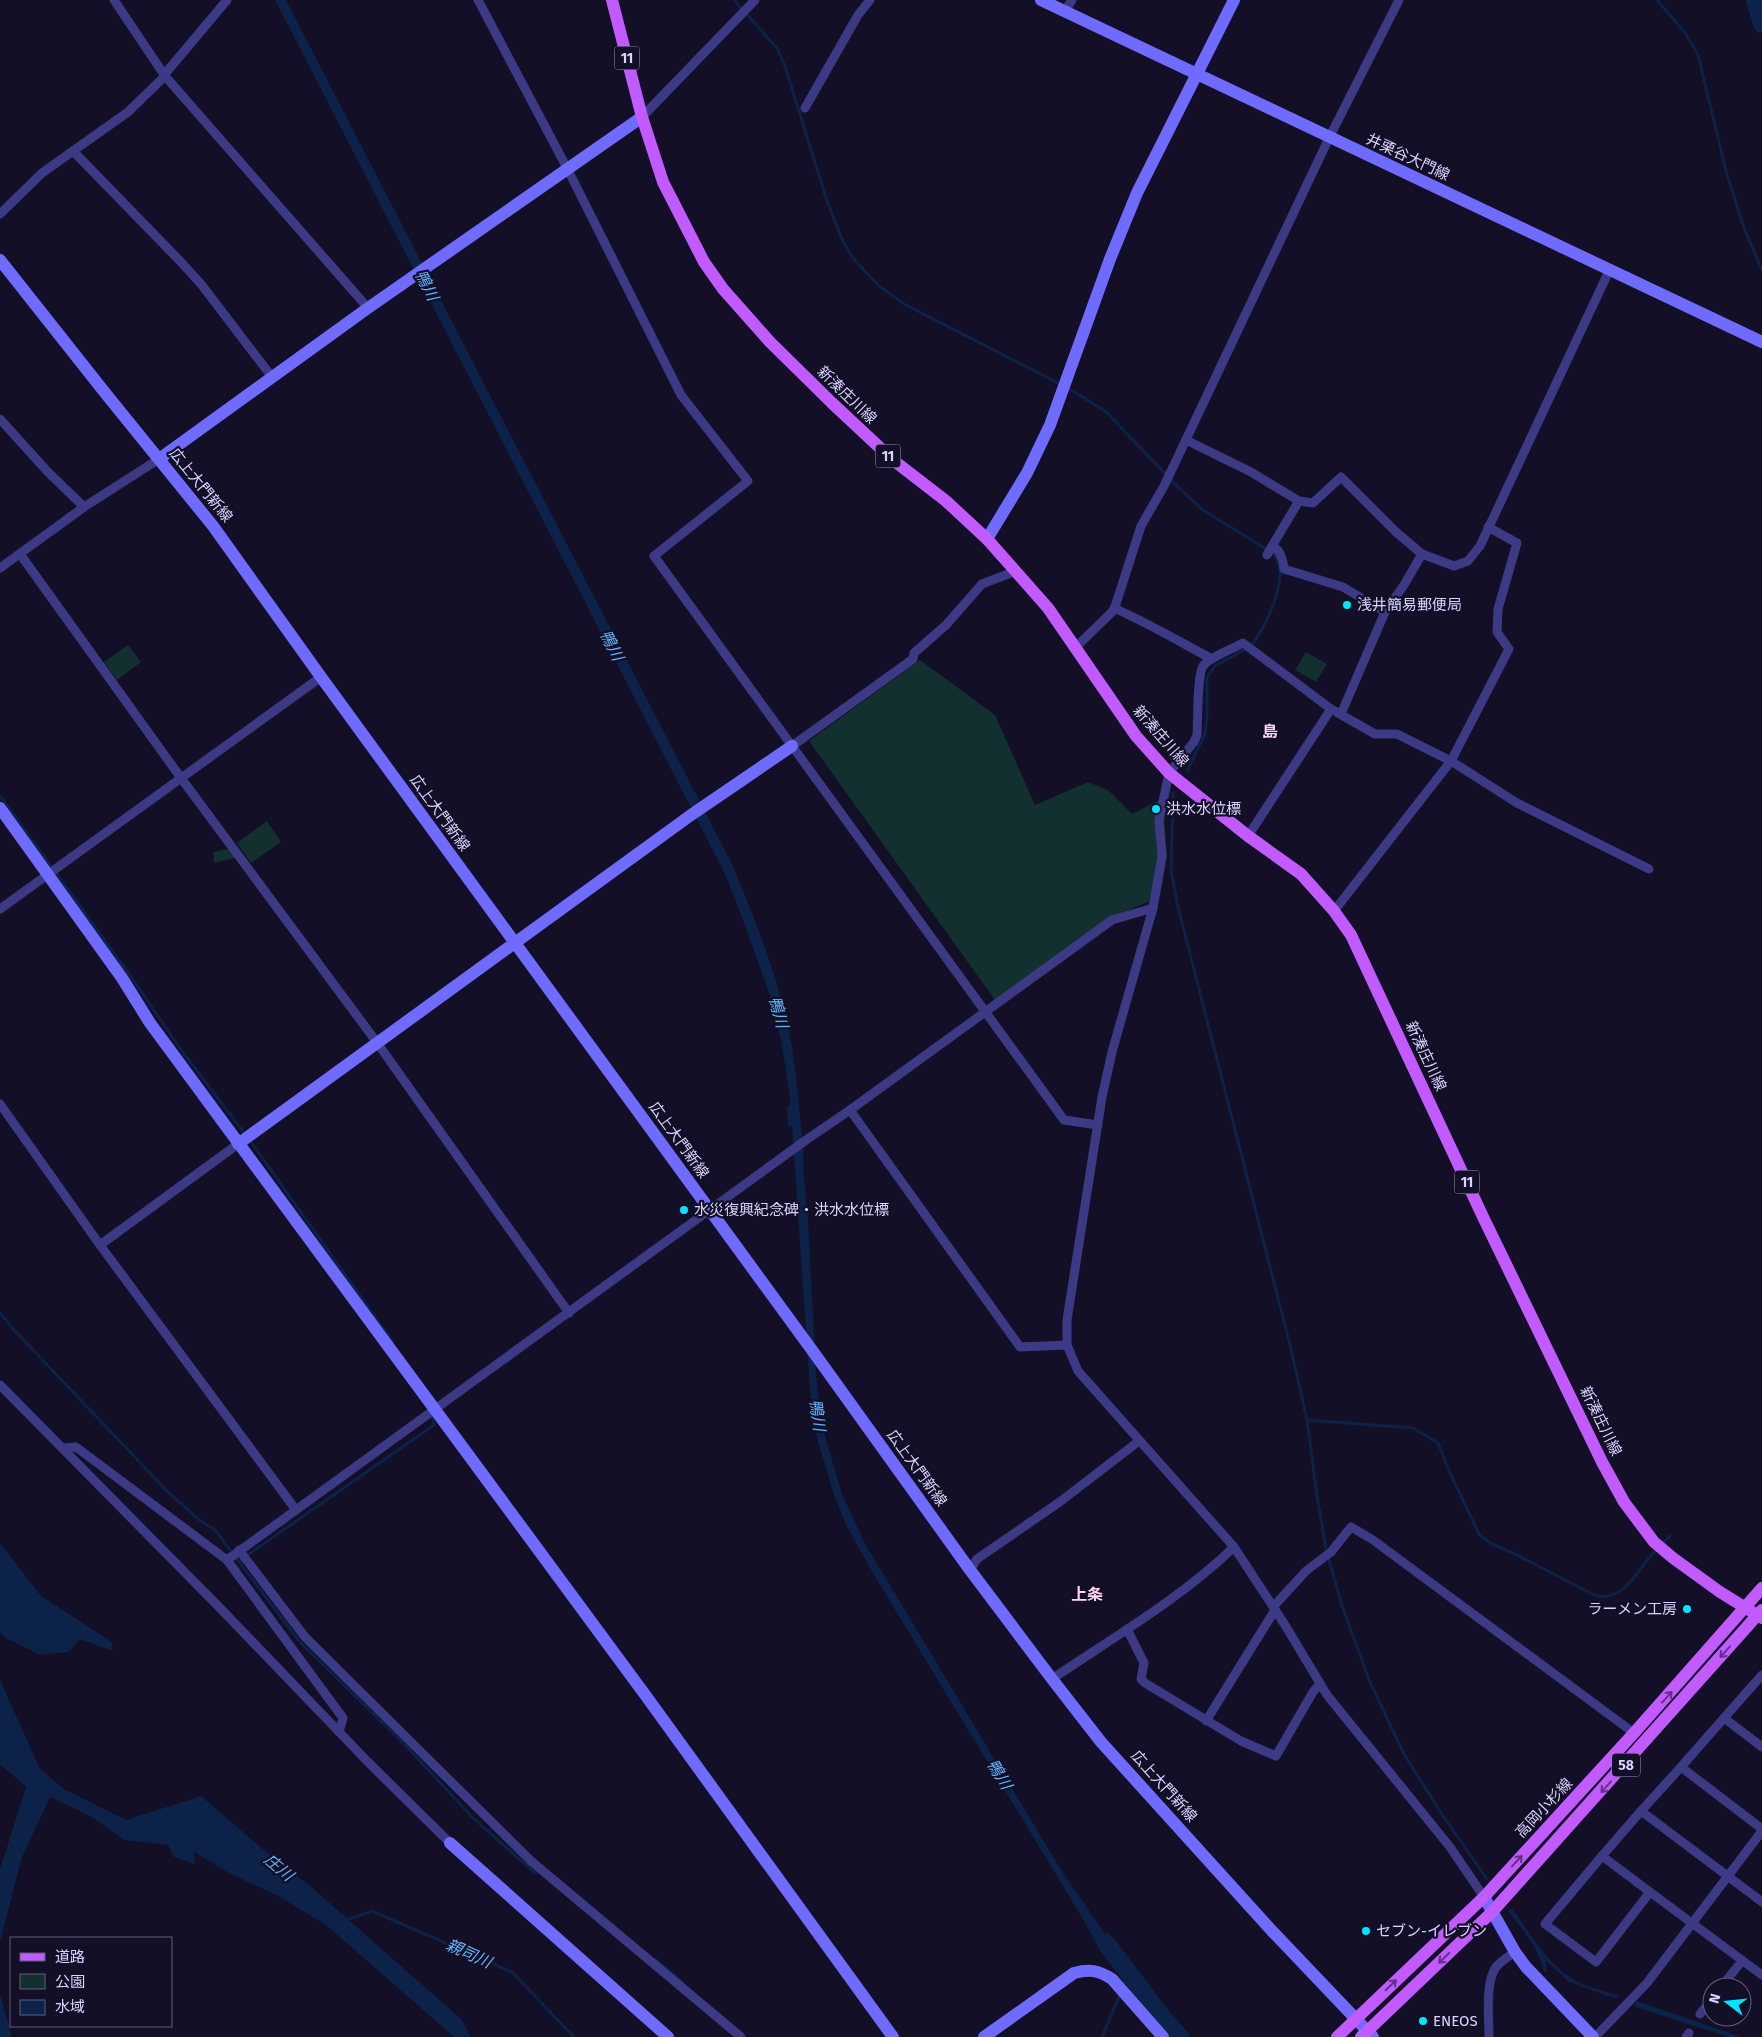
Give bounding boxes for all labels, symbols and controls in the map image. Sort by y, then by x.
road number: 11 [614,46,640,70]
street label: 井栗谷大門線 [1363,130,1453,184]
water label: 鴨川 [411,267,443,306]
street label: 新湊庄川線 [814,362,880,428]
street label: 広上大門新線 [166,444,236,526]
road number: 11 [876,444,900,468]
place label: 浅井簡易郵便局 [1357,596,1462,614]
marker: 浅井簡易郵便局 [1341,599,1353,611]
water label: 鴨川 [596,627,628,666]
street label: 新湊庄川線 [1130,702,1192,770]
district label: 島 [1262,722,1278,741]
street label: 広上大門新線 [406,771,474,855]
place label: 洪水水位標 [1166,800,1241,818]
marker: 洪水水位標 [1150,803,1162,815]
water label: 鴨川 [765,994,792,1032]
street label: 新湊庄川線 [1402,1018,1450,1094]
street label: 広上大門新線 [645,1098,713,1182]
road number: 11 [1454,1170,1480,1194]
place label: 水災復興紀念碑・洪水水位標 [694,1201,889,1219]
marker: 水災復興紀念碑・洪水水位標 [678,1204,690,1216]
street label: 新湊庄川線 [1576,1383,1626,1459]
water label: 鴨川 [806,1398,829,1434]
street label: 広上大門新線 [883,1426,951,1510]
district label: 上条 [1071,1585,1103,1604]
place label: ラーメン工房 [1588,1600,1677,1618]
marker: ラーメン工房 [1681,1603,1693,1615]
one-way arrow [1720,1645,1731,1658]
one-way arrow [1661,1690,1672,1703]
street label: 広上大門新線 [1127,1747,1201,1825]
road number: 58 [1612,1754,1640,1776]
water label: 鴨川 [983,1756,1017,1795]
street label: 高岡小杉線 [1512,1774,1576,1842]
one-way arrow [1600,1780,1612,1793]
water label: 庄川 [260,1850,299,1886]
one-way arrow [1511,1855,1523,1868]
place label: セブン-イレブン [1376,1922,1487,1940]
marker: セブン-イレブン [1360,1925,1372,1937]
water label: 親司川 [443,1935,496,1973]
legend [10,1937,172,2027]
text: 道路 [55,1948,85,1966]
one-way arrow [1438,1952,1451,1964]
text: 公園 [55,1973,85,1991]
north arrow [1702,1977,1752,2027]
one-way arrow [1385,1979,1398,1991]
text: N [1706,1992,1724,2005]
text: 水域 [55,1998,85,2016]
place label: ENEOS [1433,2012,1478,2030]
marker: ENEOS [1417,2015,1429,2027]

